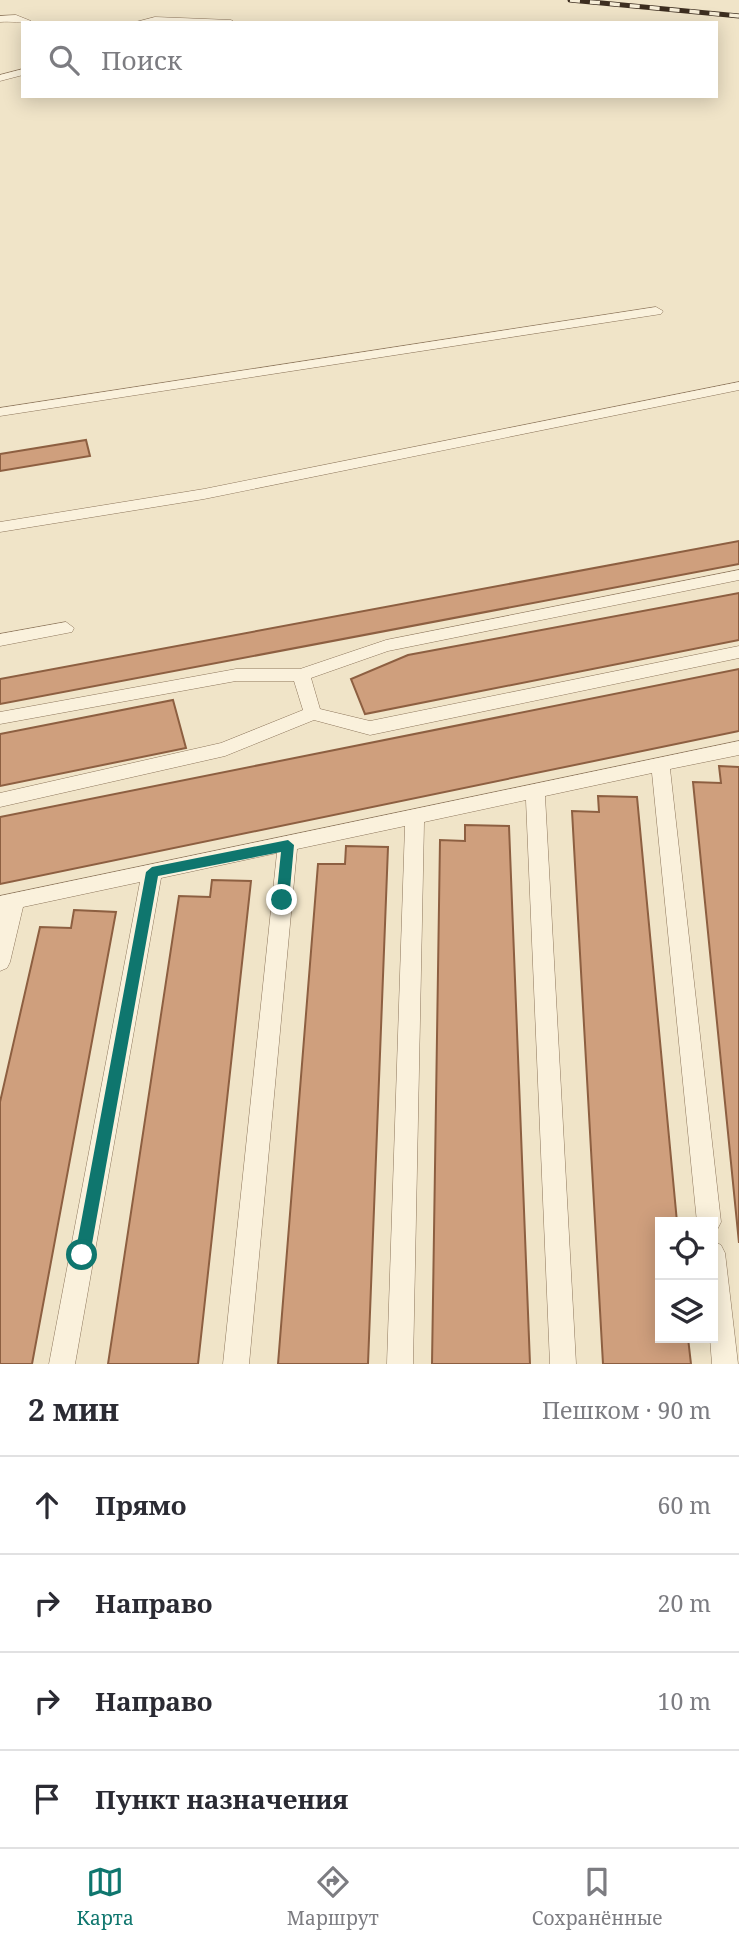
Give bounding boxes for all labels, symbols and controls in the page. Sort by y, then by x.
search box [21,21,718,98]
icon: search [45,41,83,79]
text: Поиск [101,42,182,78]
route end [266,884,297,915]
map controls [655,1217,718,1343]
button: locate [655,1217,718,1280]
route start [66,1239,97,1270]
button: layers [655,1280,718,1343]
text: 2 мин [28,1389,119,1430]
text: Пешком · 90 m [542,1394,711,1426]
icon: ahead [28,1486,66,1524]
text: Прямо [95,1487,186,1523]
text: 60 m [658,1489,711,1521]
icon: right [28,1584,66,1622]
text: Направо [95,1585,213,1621]
text: 20 m [658,1587,711,1619]
icon: right [28,1682,66,1720]
text: Направо [95,1683,213,1719]
text: 10 m [658,1685,711,1717]
icon: arrive [28,1780,66,1818]
text: Пункт назначения [95,1781,348,1817]
tab: Карта [77,1863,134,1931]
tab: Маршрут [287,1863,379,1931]
tab: Сохранённые [532,1863,662,1931]

